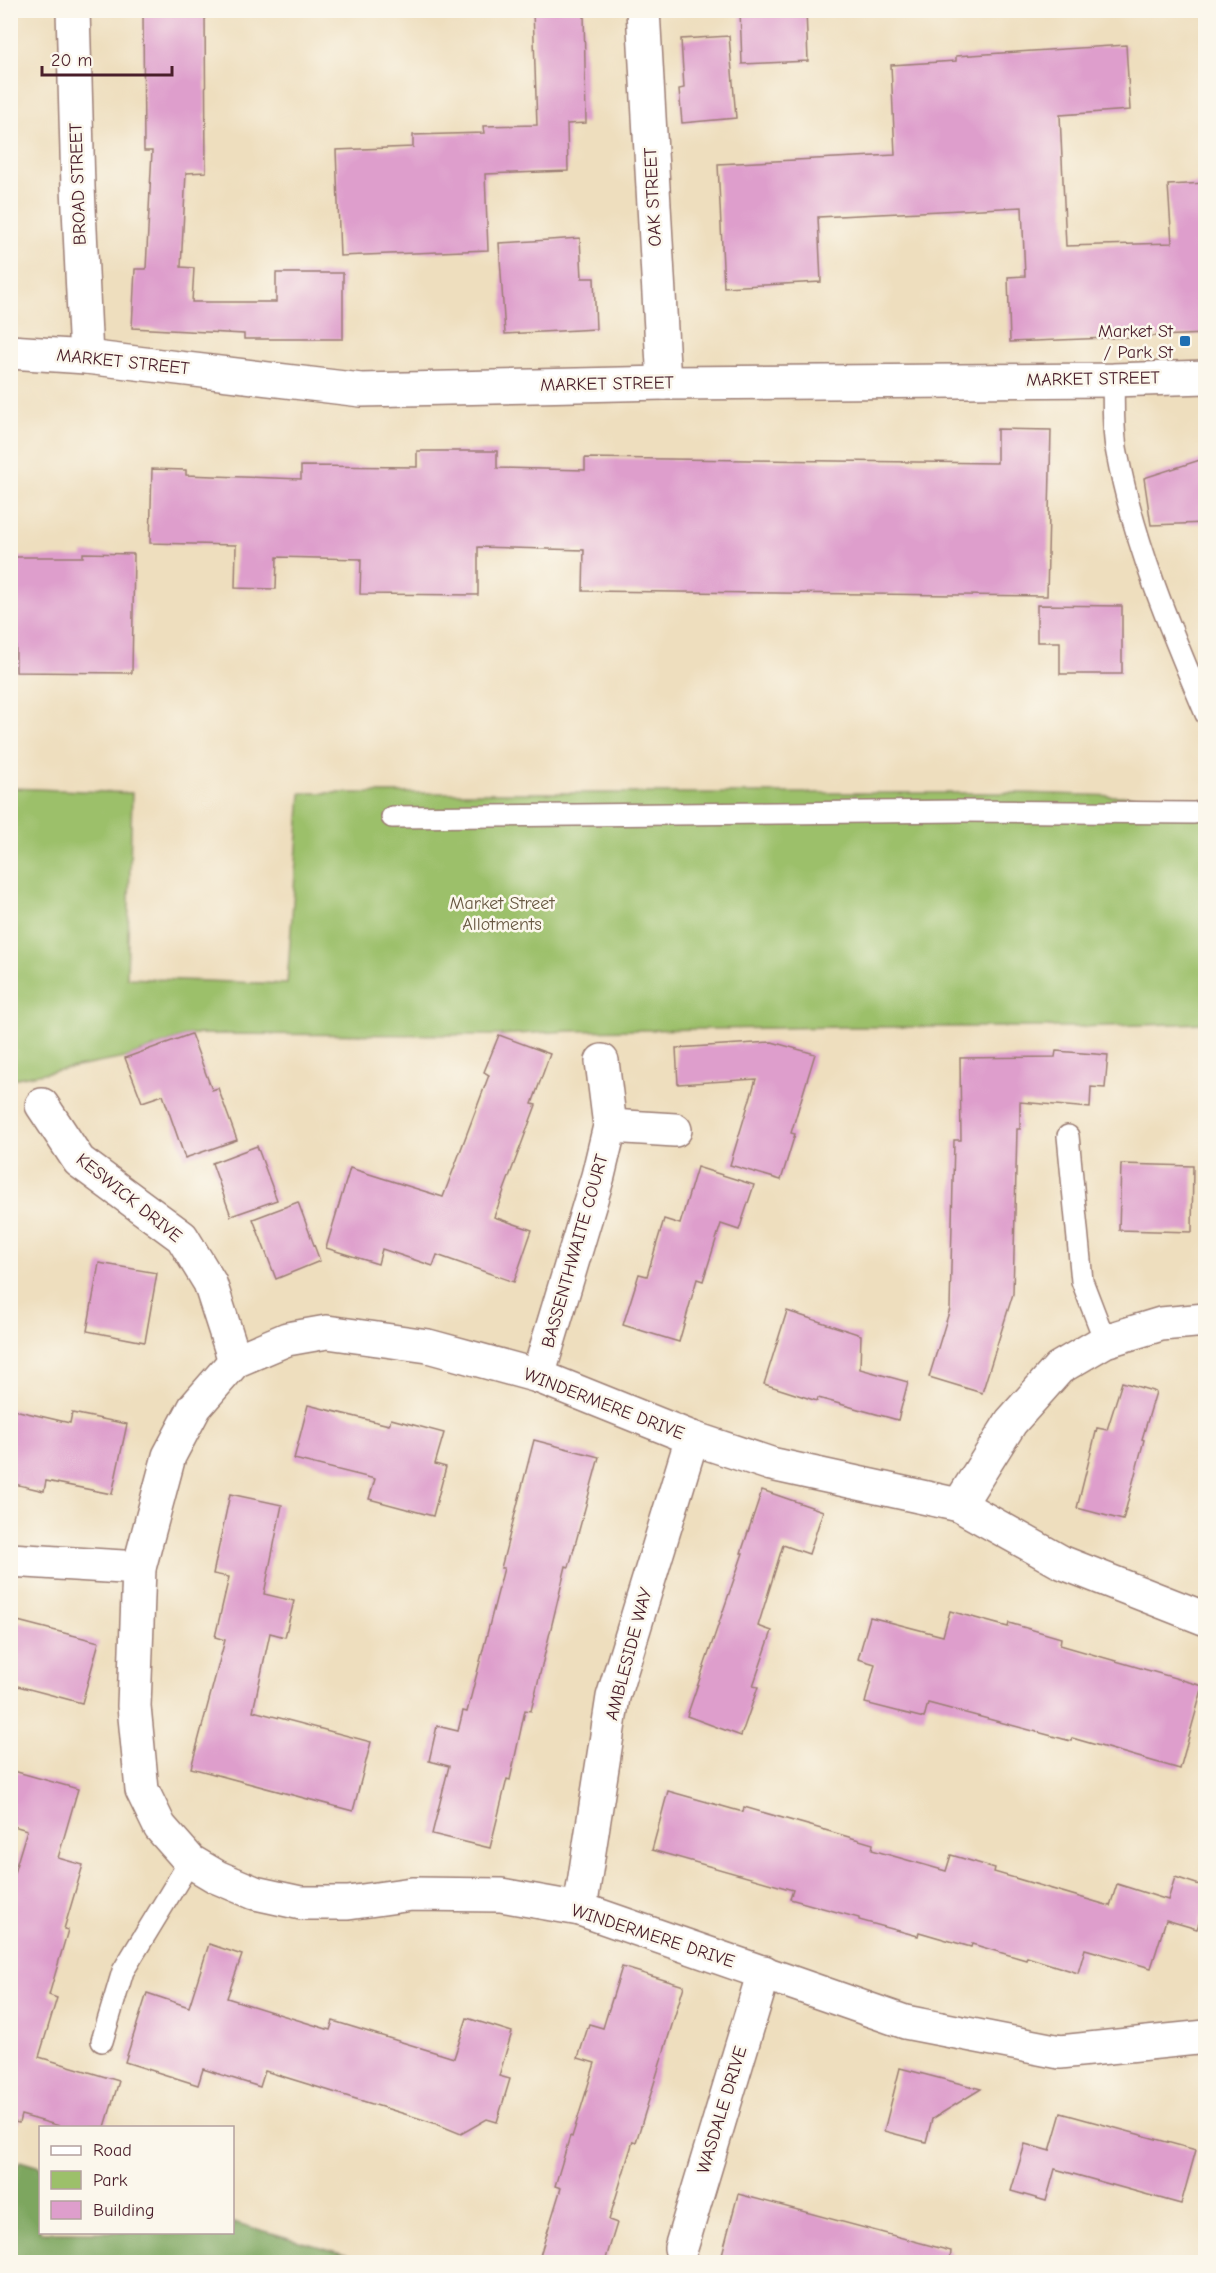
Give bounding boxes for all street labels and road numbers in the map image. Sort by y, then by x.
street label: BROAD STREET [65,122,91,246]
street label: OAK STREET [640,146,666,247]
street label: MARKET STREET [55,345,191,379]
street label: MARKET STREET [1026,367,1161,391]
street label: MARKET STREET [540,372,675,396]
street label: KESWICK DRIVE [72,1149,186,1247]
street label: BASSENTHWAITE COURT [537,1151,613,1350]
street label: WINDERMERE DRIVE [521,1364,688,1444]
street label: AMBLESIDE WAY [601,1585,657,1723]
street label: WINDERMERE DRIVE [569,1900,737,1972]
street label: WASDALE DRIVE [693,2044,751,2176]

